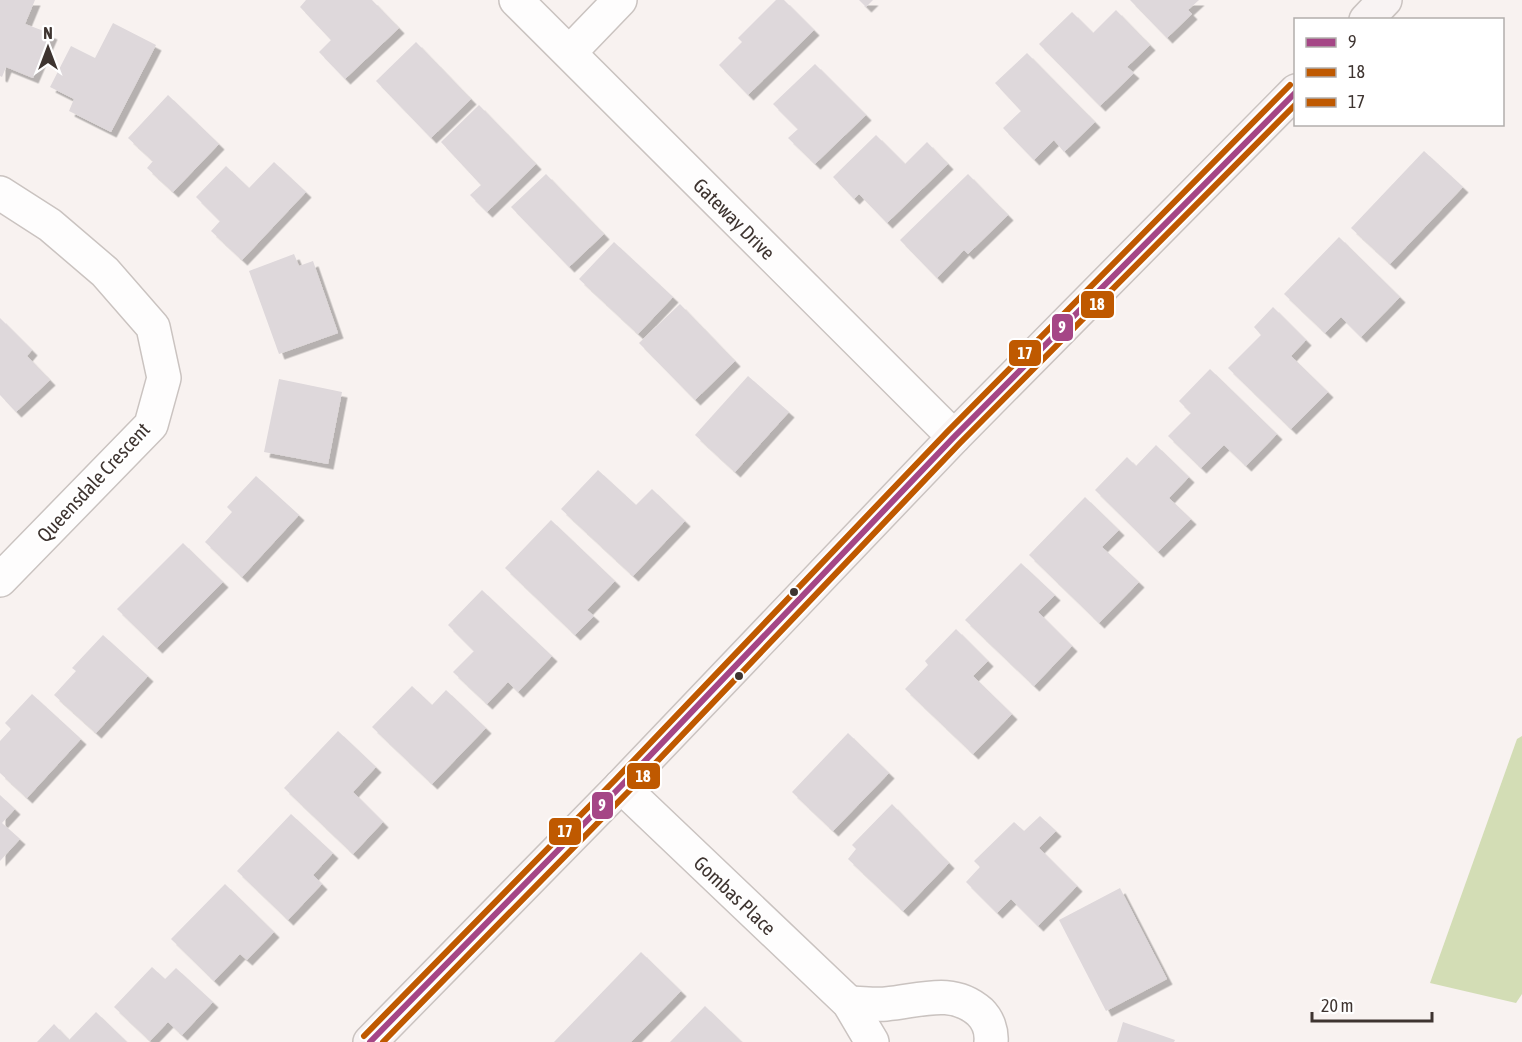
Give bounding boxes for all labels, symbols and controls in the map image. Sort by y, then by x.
north arrow [18,18,78,78]
legend [1294,18,1504,126]
text: N [43,24,53,42]
text: 9 [1348,31,1356,52]
text: 18 [1348,61,1365,82]
text: 17 [1348,91,1365,112]
street label: Gateway Drive [689,173,780,264]
line badge: 18 [1080,290,1115,319]
text: 18 [1089,295,1105,313]
line badge: 9 [1051,313,1074,342]
text: 9 [1058,318,1066,336]
line badge: 17 [1008,339,1042,367]
text: 17 [1017,344,1033,362]
street label: Queensdale Crescent [32,417,154,546]
unlabelled marker [788,586,800,598]
unlabelled marker [733,670,745,682]
line badge: 18 [626,762,661,790]
text: 18 [635,767,651,785]
line badge: 9 [591,791,614,820]
text: 9 [598,796,606,814]
line badge: 17 [548,817,582,846]
text: 17 [557,822,573,840]
street label: Gombas Place [690,851,781,939]
scale bar [1312,985,1432,1023]
text: 20 m [1321,995,1353,1016]

